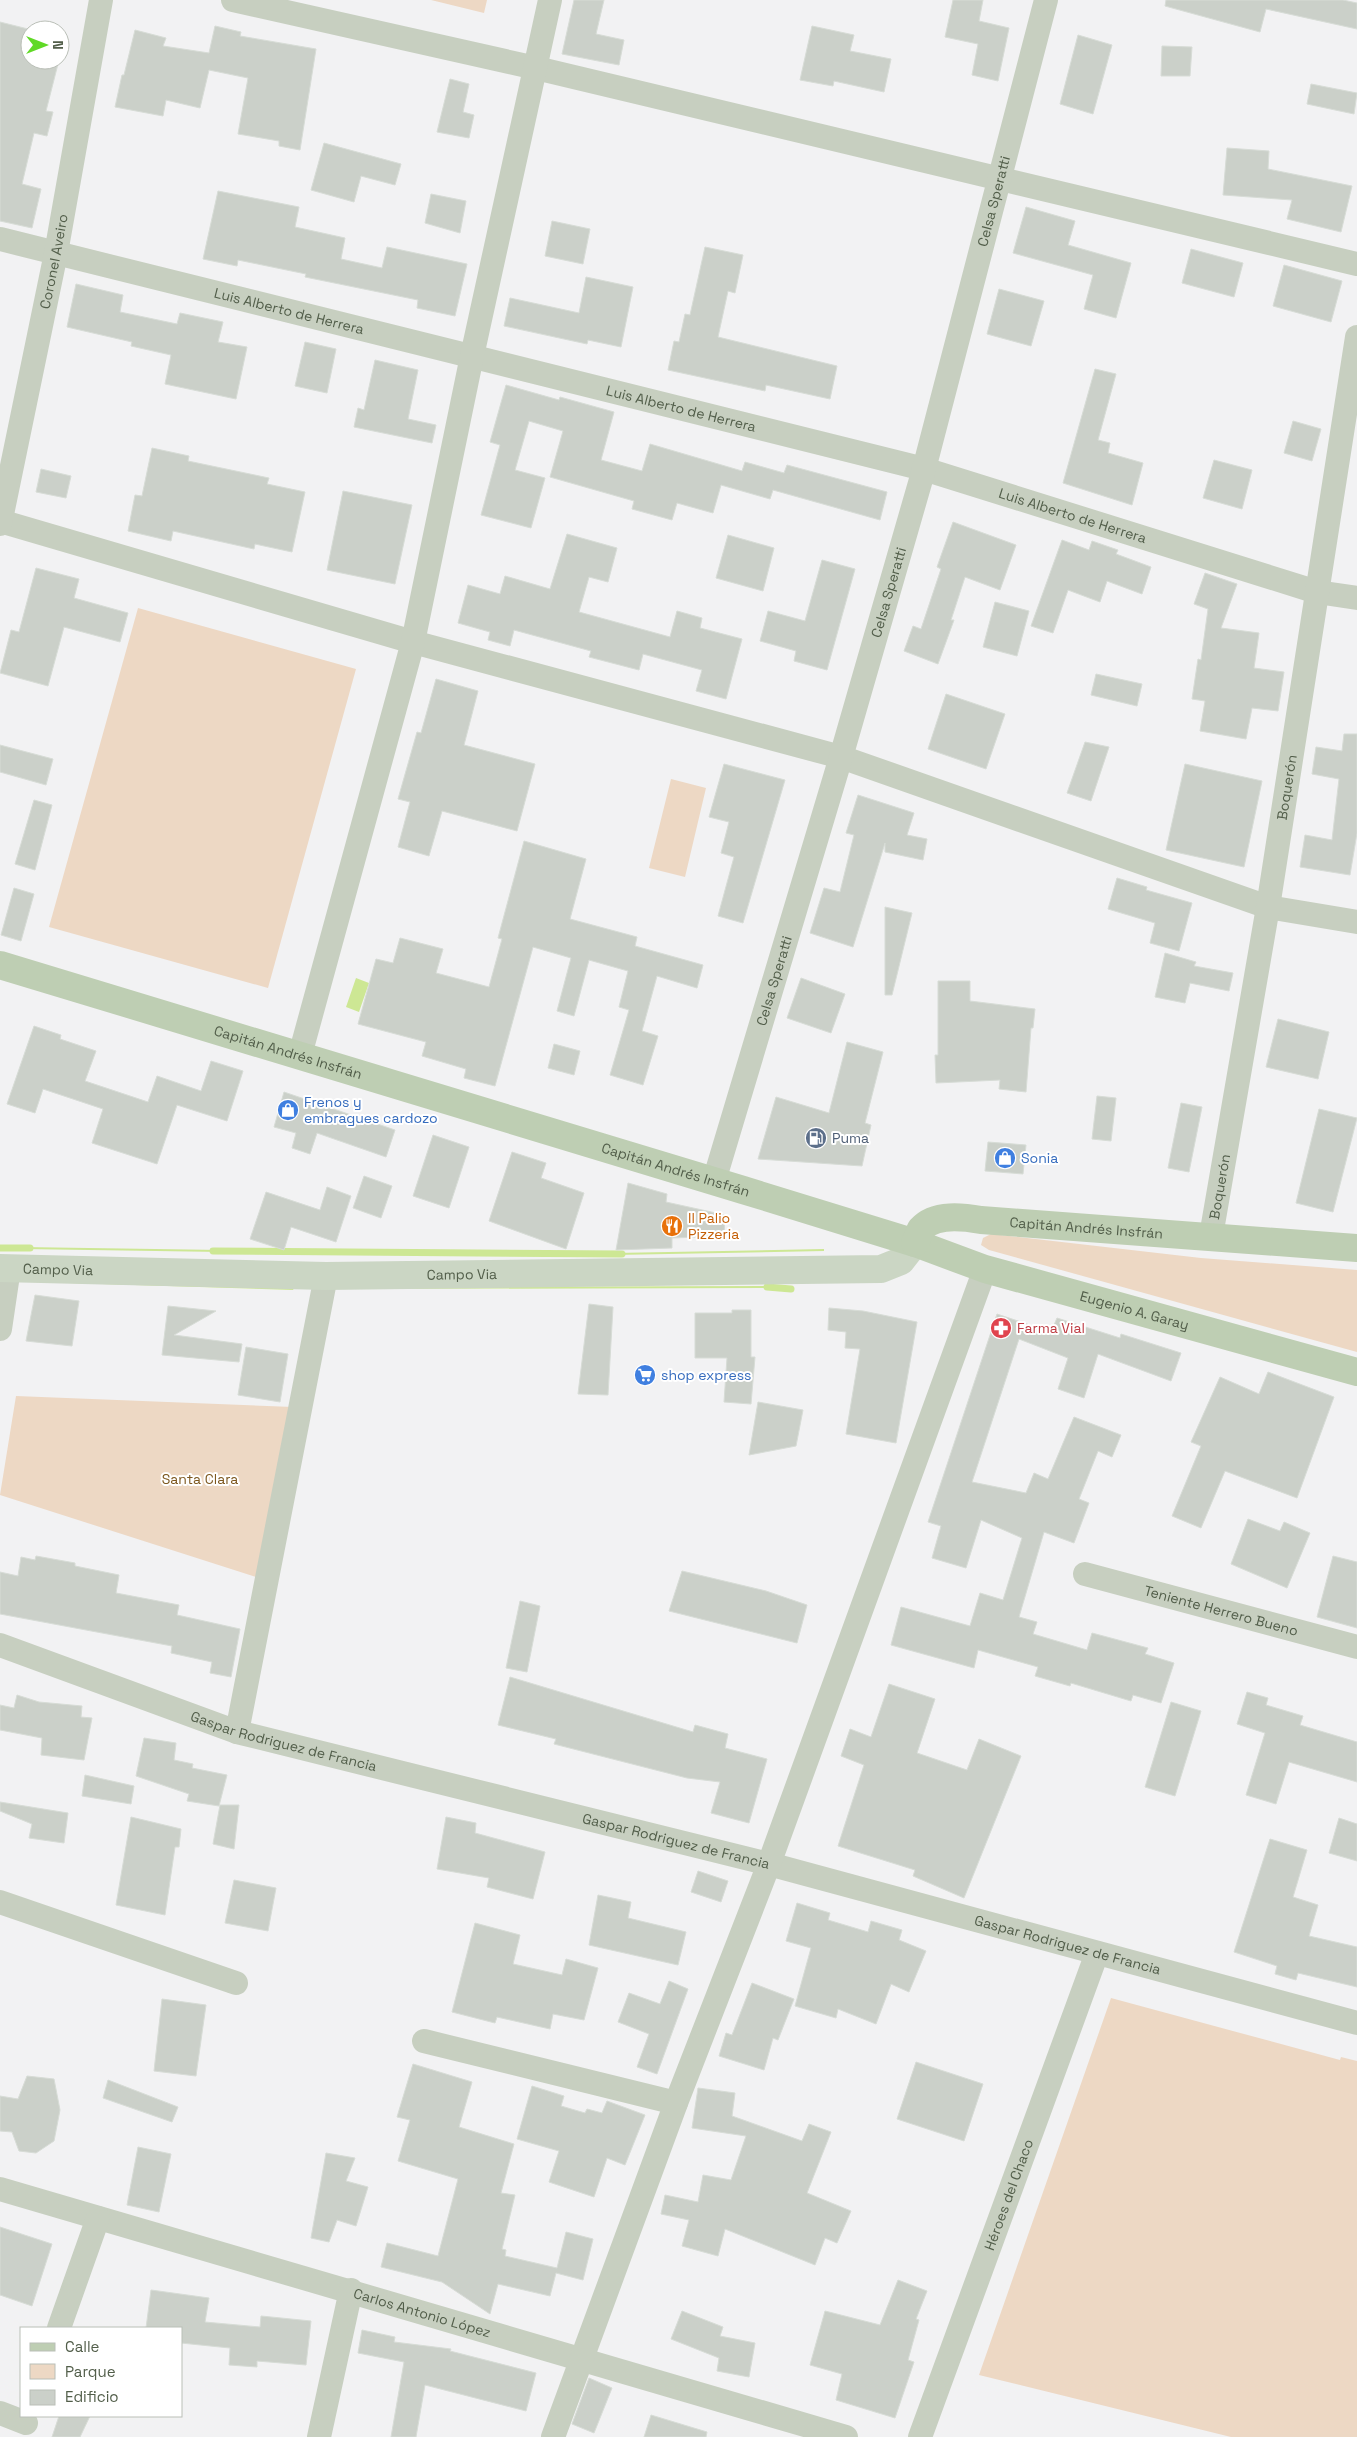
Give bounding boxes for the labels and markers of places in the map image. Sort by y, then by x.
place label: Frenos y embragues cardozo [304,1093,438,1127]
shop icon: Frenos y embragues cardozo [276,1098,300,1122]
fuel station icon: Puma [804,1126,828,1150]
place label: Puma [832,1129,869,1147]
shop icon: Sonia [993,1146,1017,1170]
place label: Sonia [1021,1149,1058,1167]
place label: Il Palio Pizzeria [688,1209,739,1243]
restaurant icon: Il Palio Pizzeria [660,1214,684,1238]
pharmacy icon: Farma Vial [989,1316,1013,1340]
place label: Farma Vial [1017,1319,1085,1337]
supermarket icon: shop express [633,1363,657,1387]
place label: shop express [661,1366,751,1384]

